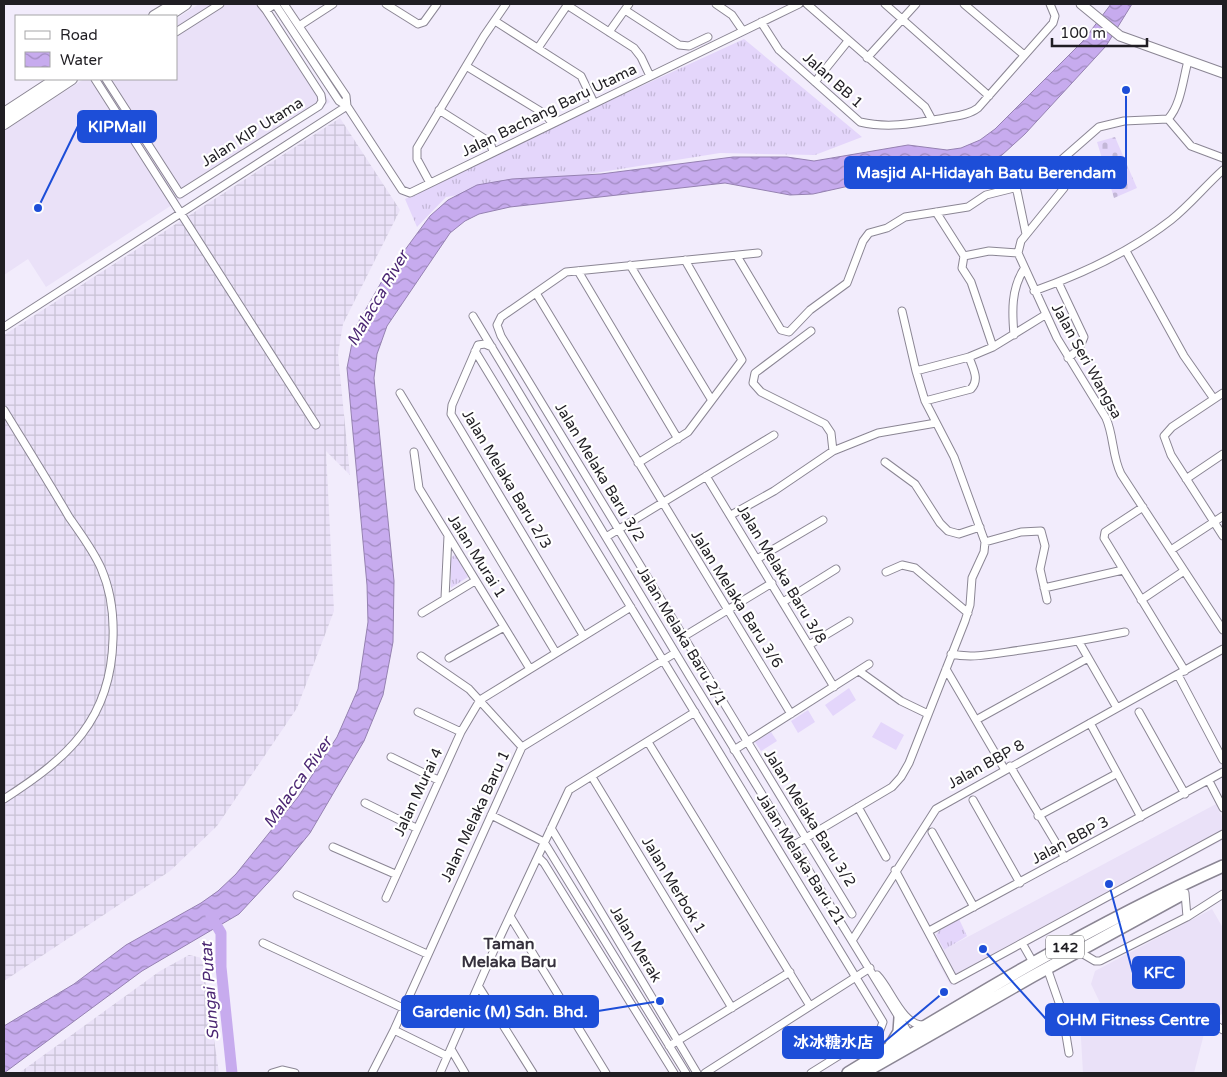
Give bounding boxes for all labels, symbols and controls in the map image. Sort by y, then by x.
legend [15,15,178,80]
scale bar [1052,15,1147,47]
text: 100 m [1060,24,1106,42]
text: Road [60,26,98,44]
street label: Jalan BB 1 [799,48,867,112]
text: Water [60,51,103,69]
street label: Jalan Bachang Baru Utama [458,60,640,160]
street label: Jalan KIP Utama [198,93,306,171]
callout: KIPMall [78,111,156,142]
text: KIPMall [88,117,146,137]
callout: Masjid Al-Hidayah Batu Berendam [845,157,1126,188]
text: Masjid Al-Hidayah Batu Berendam [856,163,1116,183]
water label: Malacca River [343,246,414,350]
street label: Jalan Seri Wangsa [1048,300,1126,422]
street label: Jalan Melaka Baru 3/2 [551,399,649,545]
street label: Jalan Melaka Baru 2/3 [458,406,556,552]
street label: Jalan Melaka Baru 3/8 [733,501,831,647]
street label: Jalan Murai 1 [444,511,510,601]
street label: Jalan Melaka Baru 3/6 [687,527,787,671]
street label: Jalan Melaka Baru 2/1 [633,563,731,709]
water label: Malacca River [259,732,338,832]
street label: Jalan BBP 8 [945,736,1027,792]
street label: Jalan Murai 4 [390,745,446,839]
street label: Jalan Melaka Baru 3/2 [760,746,860,890]
street label: Jalan Melaka Baru 1 [437,747,513,885]
street label: Jalan Melaka Baru 21 [753,790,849,928]
street label: Jalan BBP 3 [1028,812,1112,868]
street label: Jalan Merbok 1 [638,834,710,936]
street label: Jalan Merak [606,903,666,985]
district label: Taman Melaka Baru [462,934,556,972]
road number: 142 [1046,936,1084,959]
water label: Sungai Putat [196,940,223,1040]
callout: KFC [1133,957,1184,988]
text: KFC [1143,963,1175,983]
callout: Gardenic (M) Sdn. Bhd. [402,996,598,1027]
text: Gardenic (M) Sdn. Bhd. [412,1002,588,1022]
callout: OHM Fitness Centre [1046,1004,1219,1035]
text: OHM Fitness Centre [1056,1010,1210,1030]
callout: 冰冰糖水店 [783,1027,883,1058]
text: 冰冰糖水店 [793,1033,873,1053]

